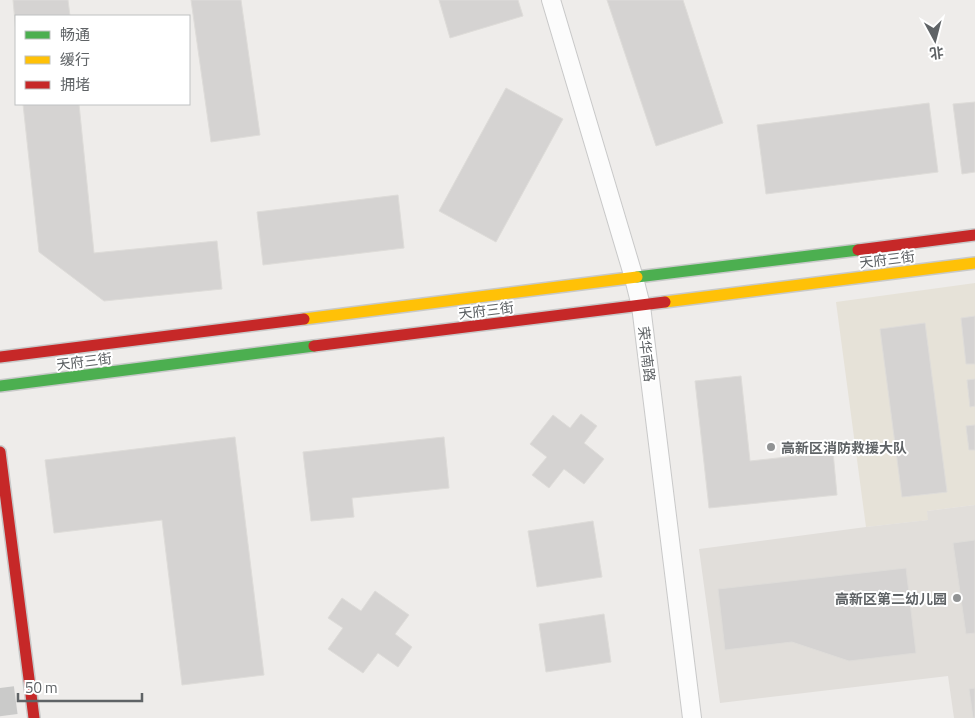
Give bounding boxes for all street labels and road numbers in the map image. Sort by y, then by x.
street label: 天府三街 [858,245,916,273]
street label: 天府三街 [457,296,515,324]
street label: 荣华南路 [633,325,661,383]
street label: 天府三街 [55,347,113,375]

